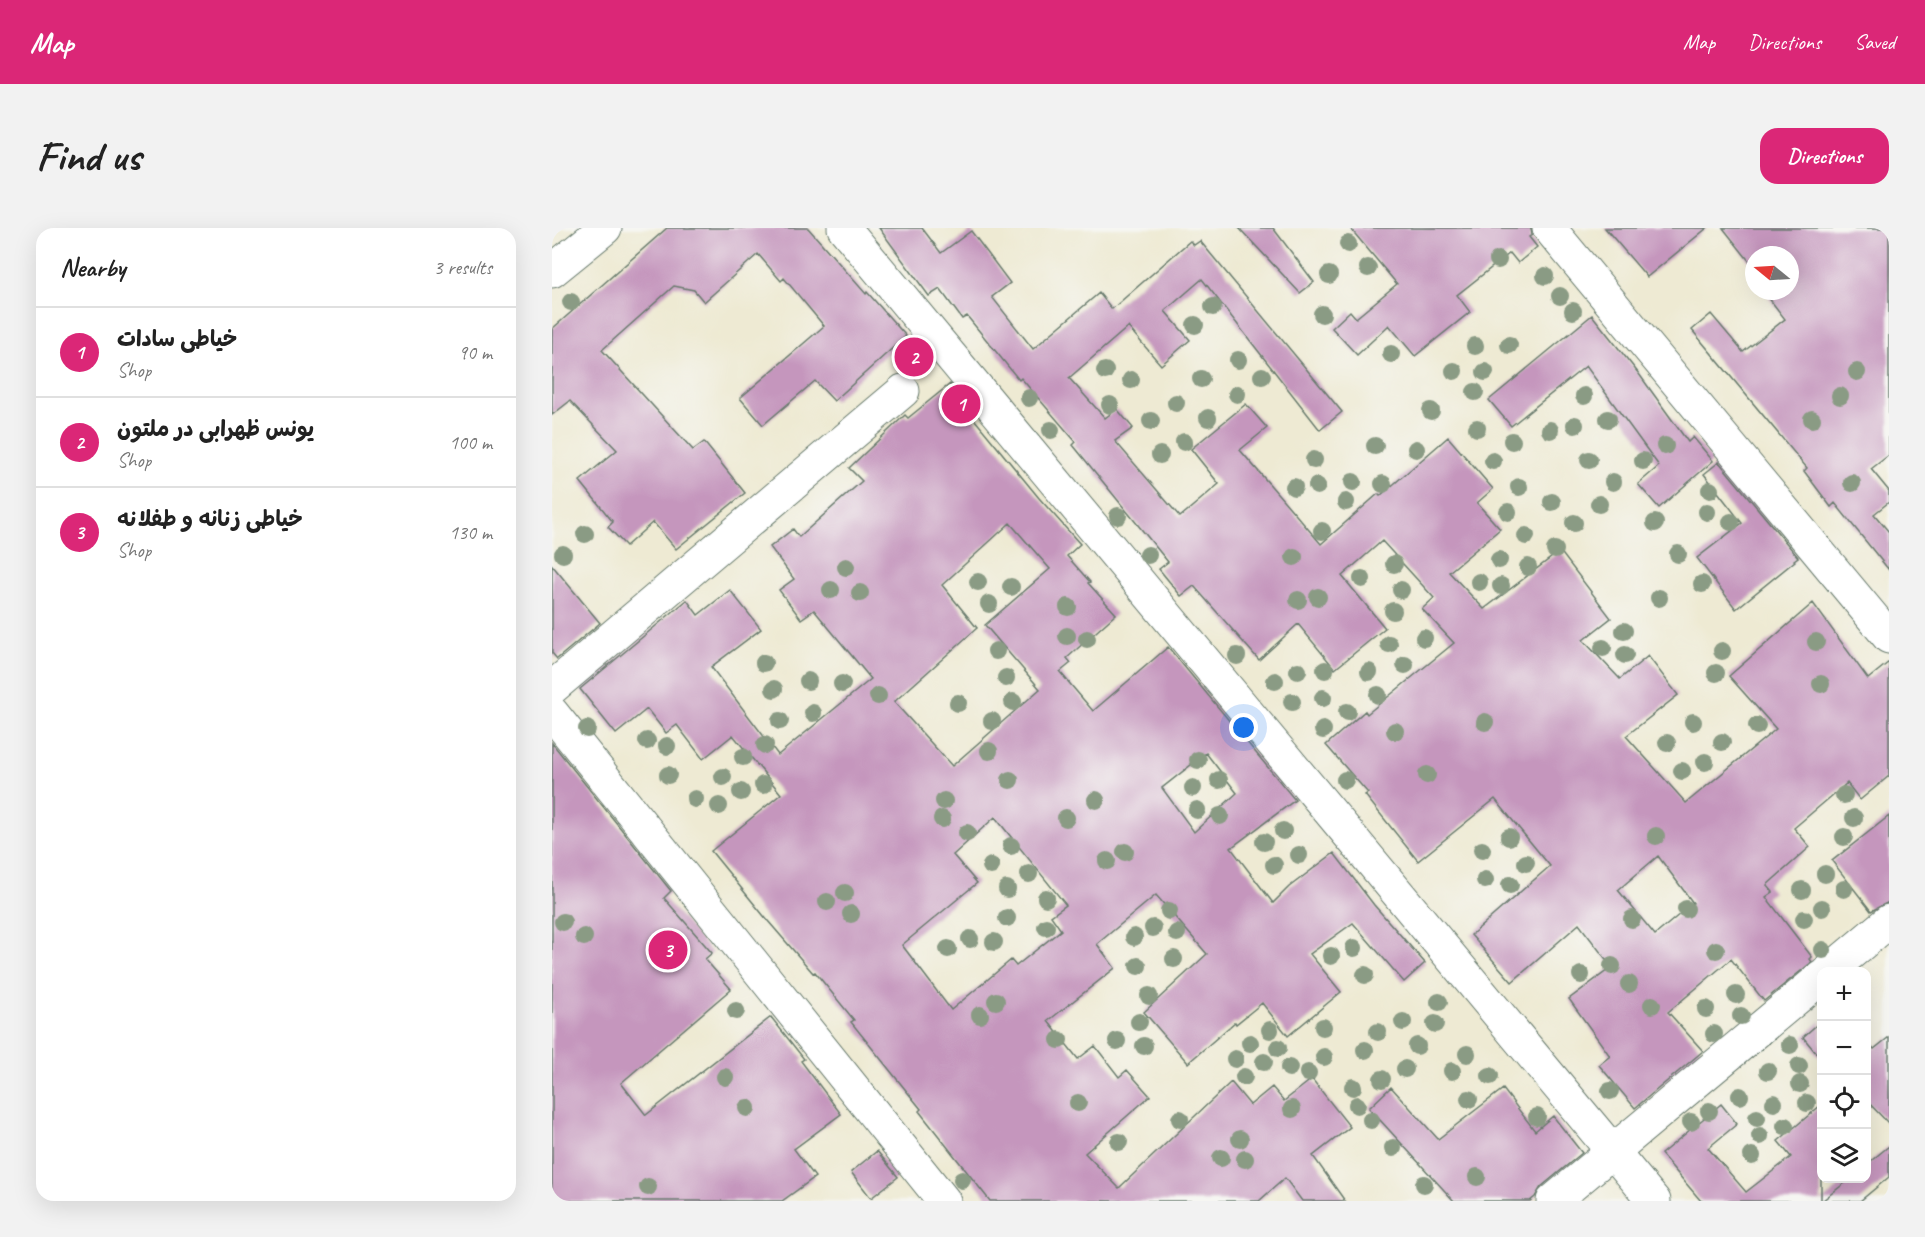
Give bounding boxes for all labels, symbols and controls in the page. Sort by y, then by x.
text: Map [30,25,73,60]
text: Map [1683,29,1715,55]
text: Directions [1748,29,1821,55]
text: Saved [1854,29,1895,55]
button: Directions [1760,128,1889,184]
text: Find us [36,130,141,183]
north arrow [1745,246,1799,300]
text: Nearby [60,251,125,284]
text: 3 results [433,255,492,280]
text: خیاطی سادات [117,325,237,353]
pin: 2 [894,334,934,380]
text: 1 [75,340,84,365]
text: 90 m [458,340,492,365]
text: Shop [117,358,151,383]
pin: 1 [942,382,980,426]
text: یونس ظهرابی در ملتون [117,415,314,443]
text: 2 [75,430,84,455]
text: 100 m [449,430,492,455]
text: Shop [117,448,151,473]
text: خیاطی زنانه و طفلانه [117,505,303,533]
text: 3 [75,520,84,545]
text: 130 m [449,520,492,545]
text: Shop [117,538,151,563]
your location [1229,713,1258,742]
pin: 3 [648,928,688,972]
map controls [1817,967,1871,1183]
button: + [1817,967,1871,1021]
button: − [1817,1021,1871,1075]
button: locate [1817,1075,1871,1129]
button: layers [1817,1129,1871,1183]

